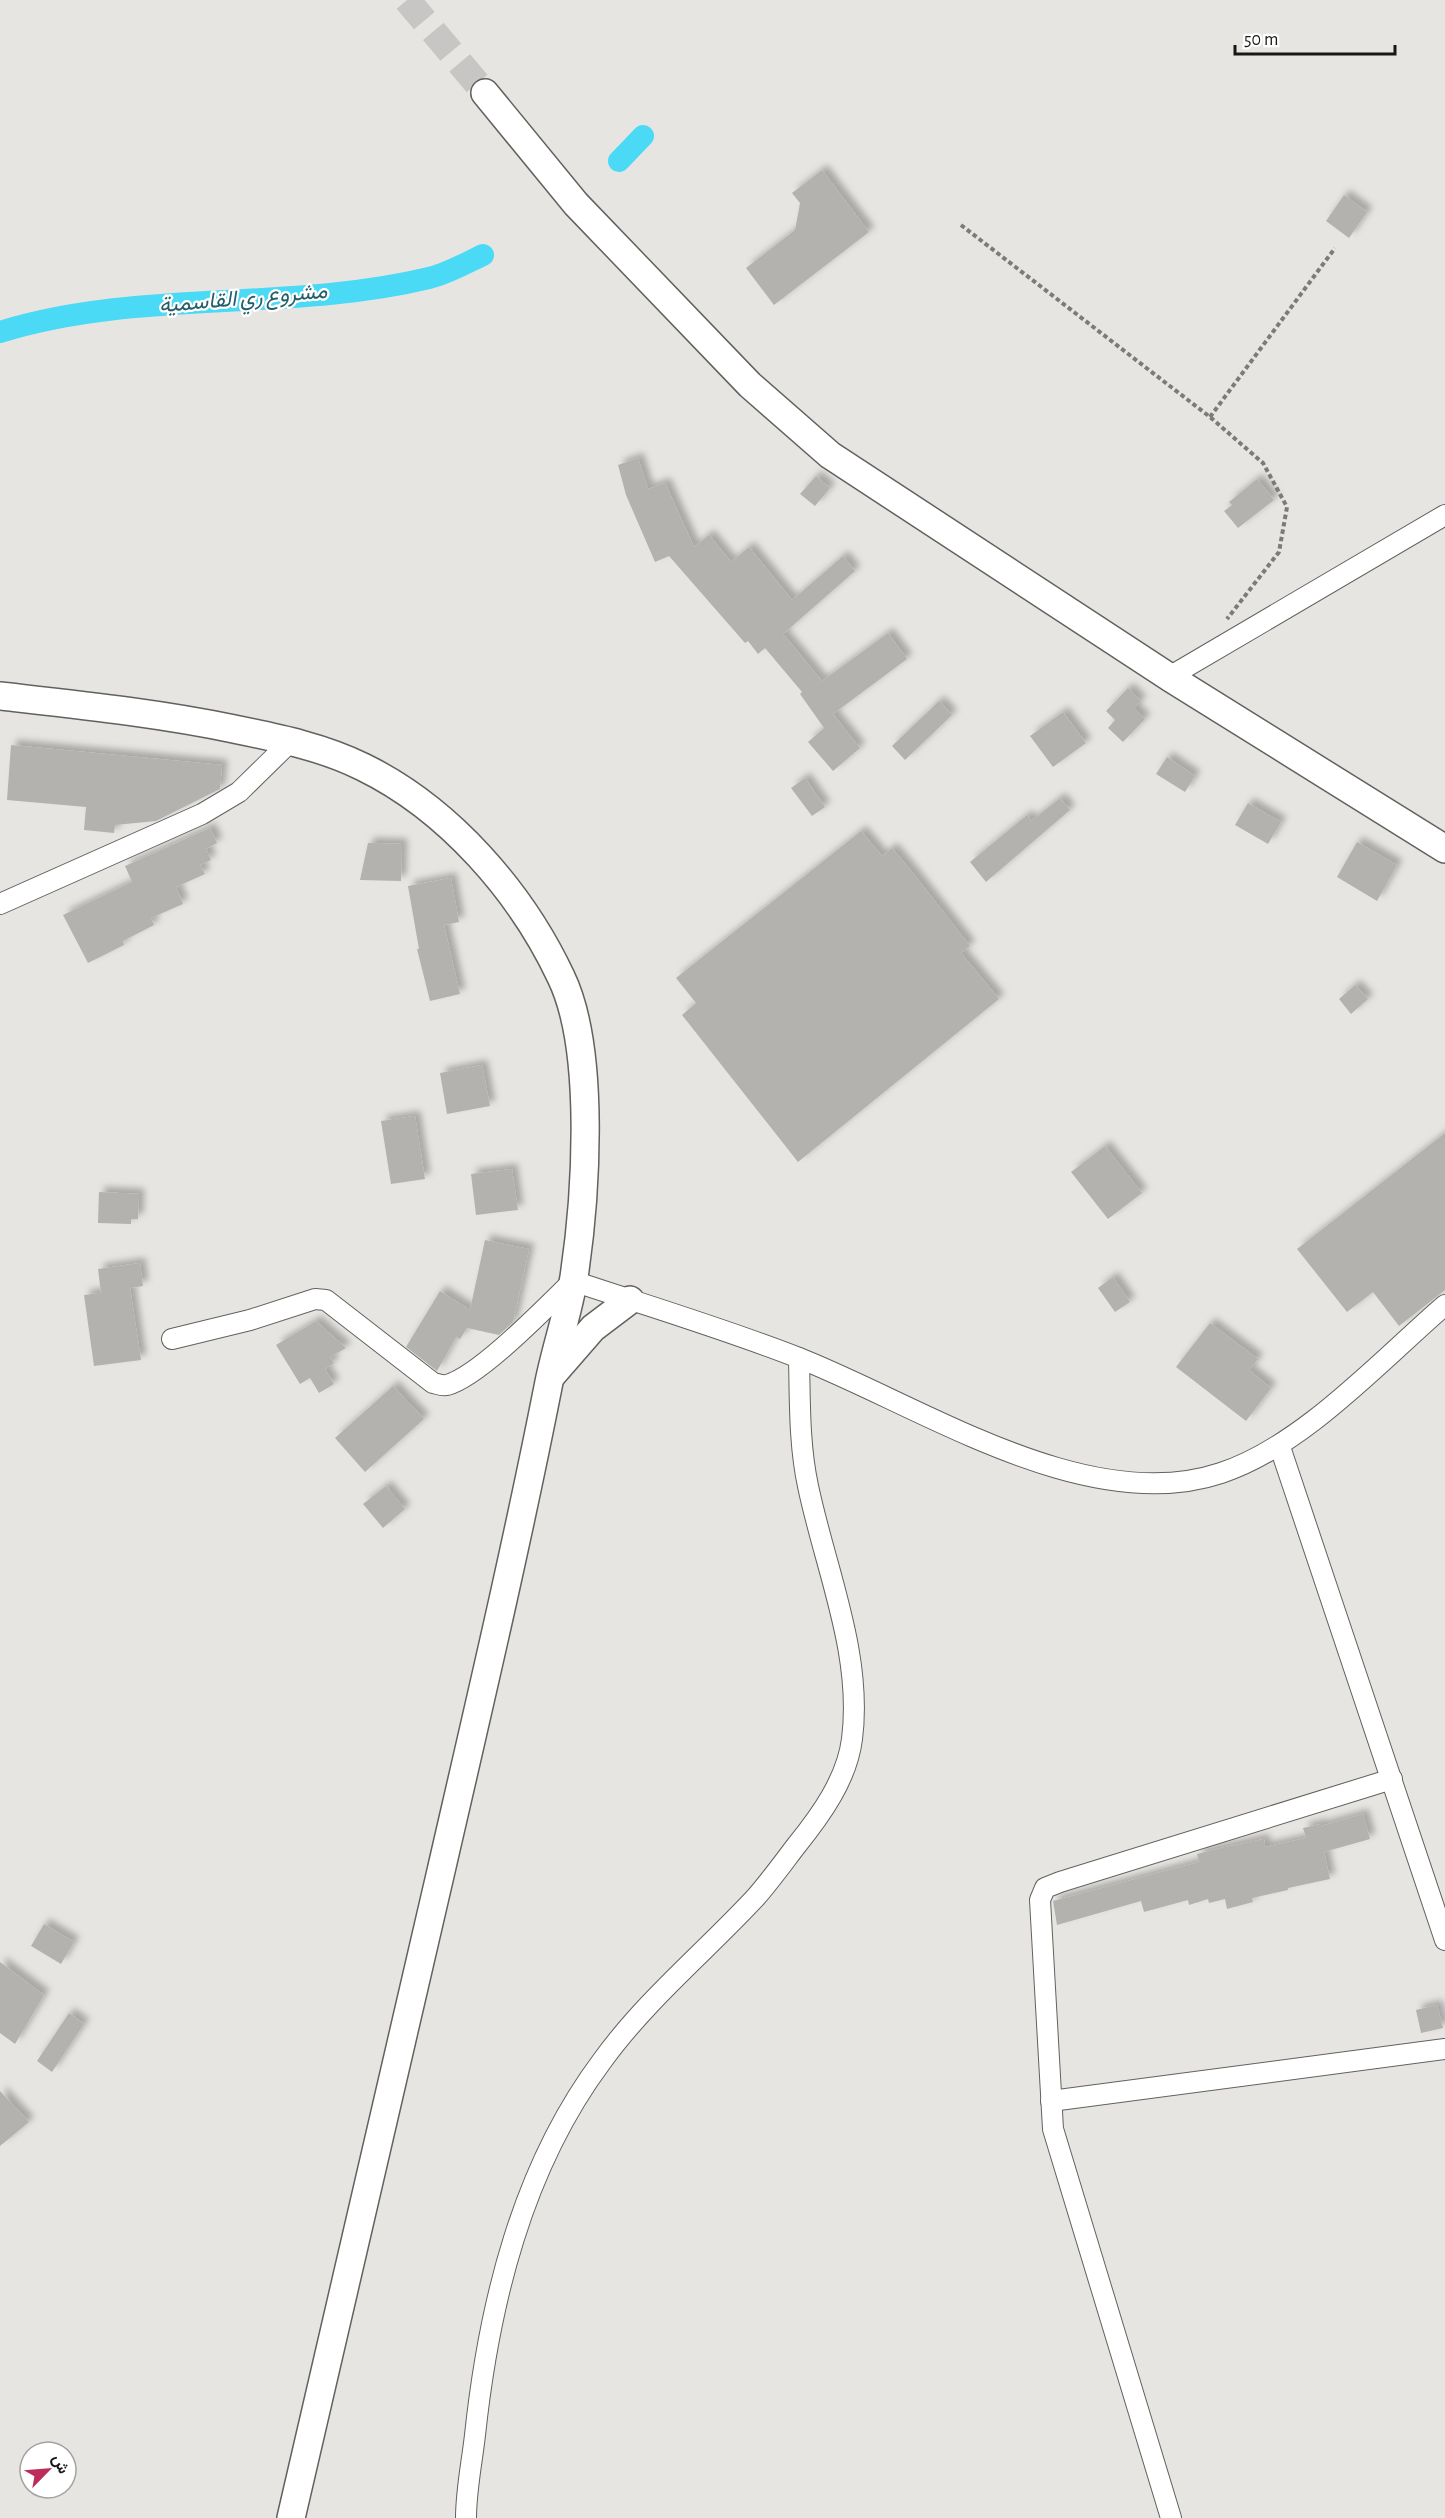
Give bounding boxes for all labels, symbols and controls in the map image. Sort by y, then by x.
scale bar [1235,18,1396,56]
text: 50 m [1244,31,1278,49]
water label: مشروع ري القاسمية [158,280,329,322]
north arrow [18,2440,78,2500]
text: ش [48,2452,72,2477]

